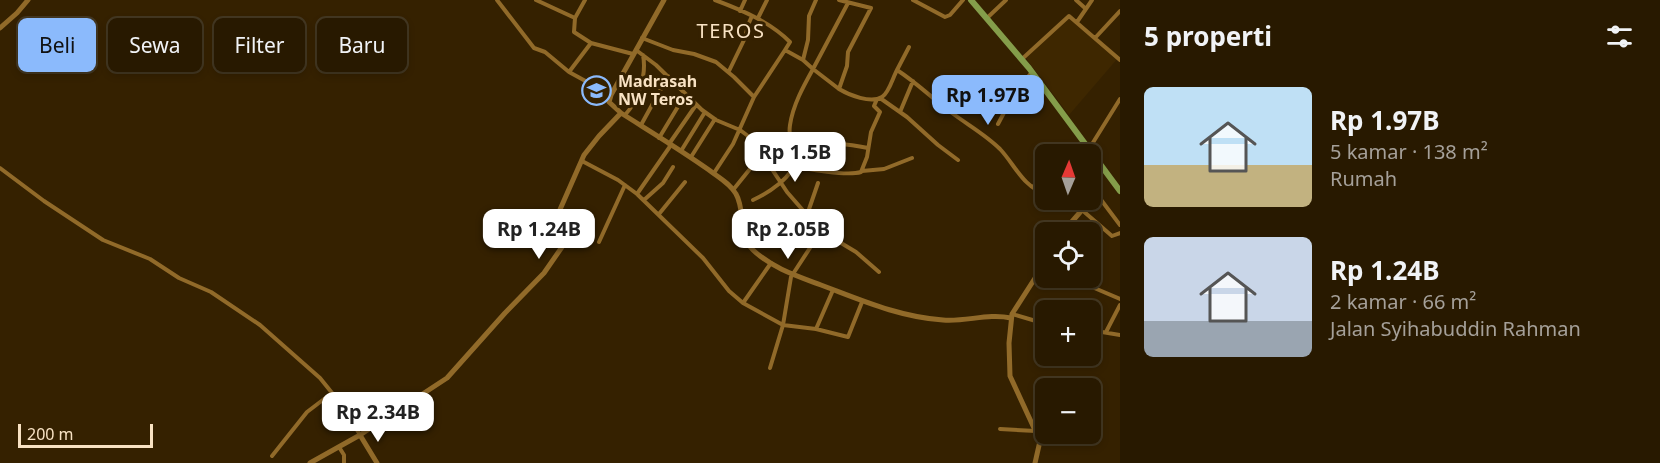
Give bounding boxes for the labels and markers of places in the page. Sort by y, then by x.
place label: Madrasah NW Teros [618,70,697,110]
school or university icon: Madrasah NW Teros [581,74,613,106]
pin: Rp 1.97B [926,75,1050,126]
pin: Rp 1.5B [740,132,850,183]
pin: Rp 1.24B [477,209,601,260]
pin: Rp 2.05B [726,209,850,260]
pin: Rp 2.34B [316,392,440,443]

